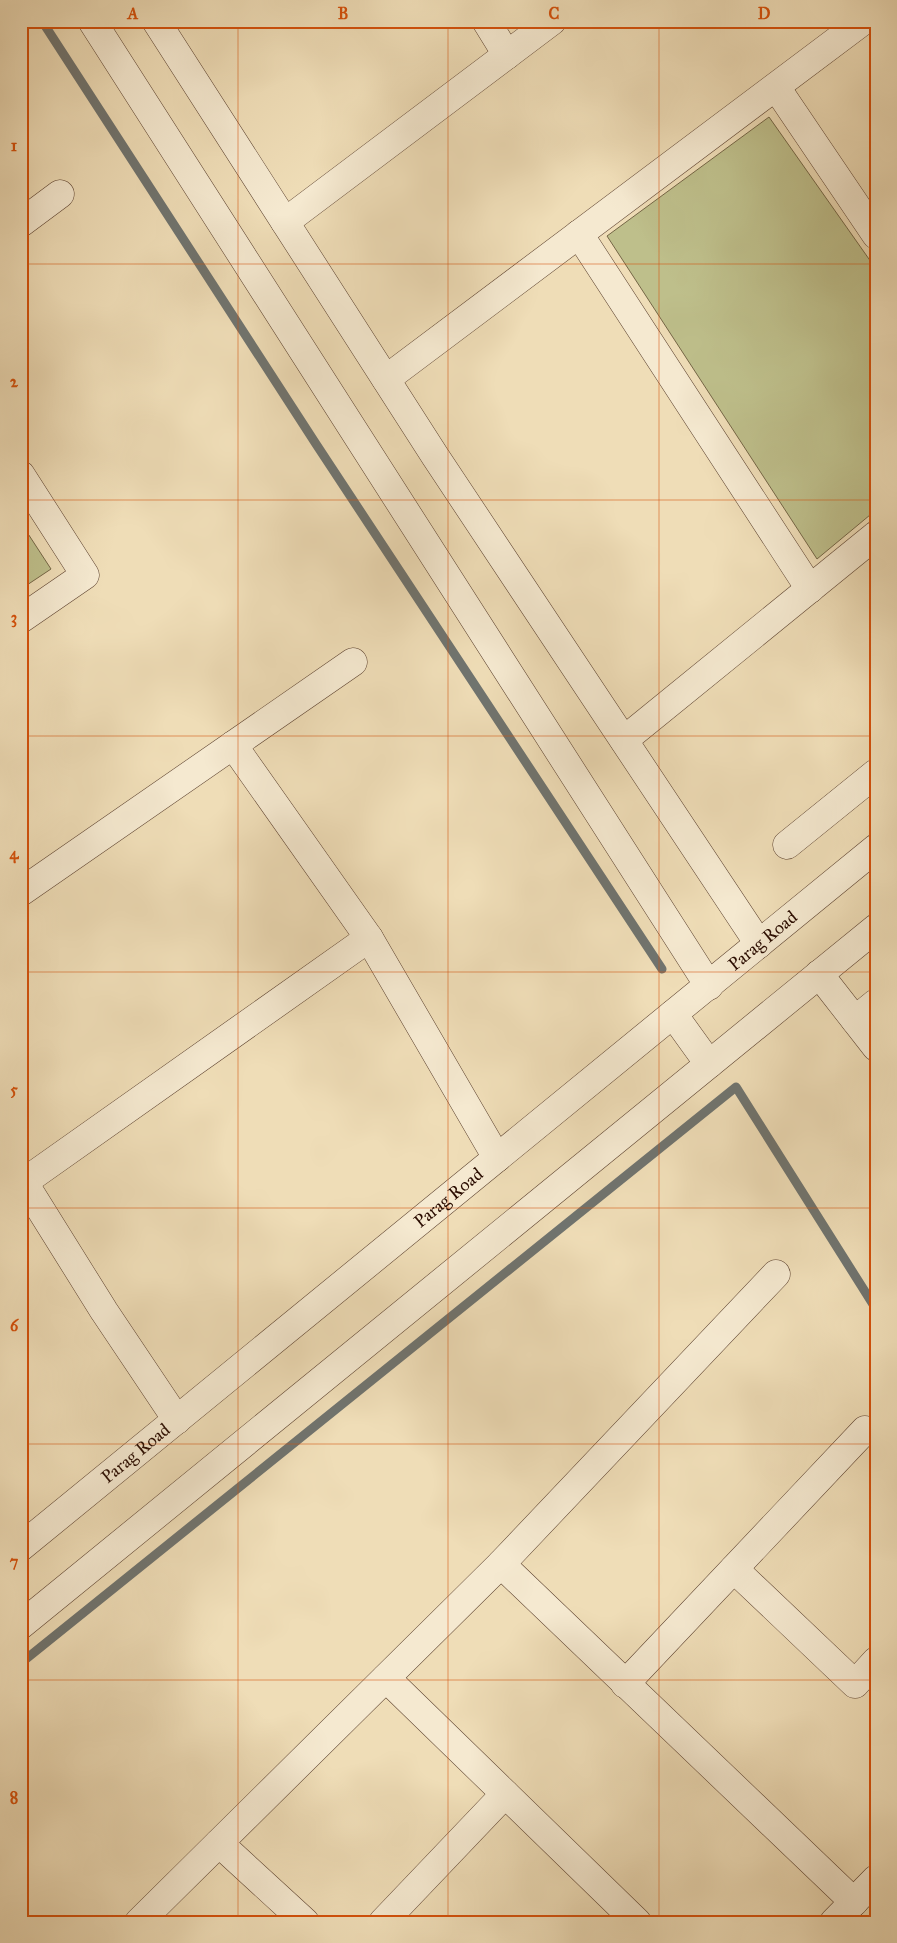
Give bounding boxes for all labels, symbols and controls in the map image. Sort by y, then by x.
text: A [127,4,139,23]
text: B [338,4,348,23]
text: C [549,4,560,23]
text: D [758,4,771,23]
text: 1 [11,136,18,155]
text: 2 [10,372,19,391]
text: 3 [11,608,17,628]
text: 4 [10,844,20,864]
street label: Parag Road [724,906,802,975]
text: 5 [10,1080,18,1099]
street label: Parag Road [409,1163,487,1232]
text: 6 [10,1316,19,1335]
street label: Parag Road [97,1419,175,1488]
text: 7 [10,1552,19,1571]
text: 8 [10,1788,18,1807]

